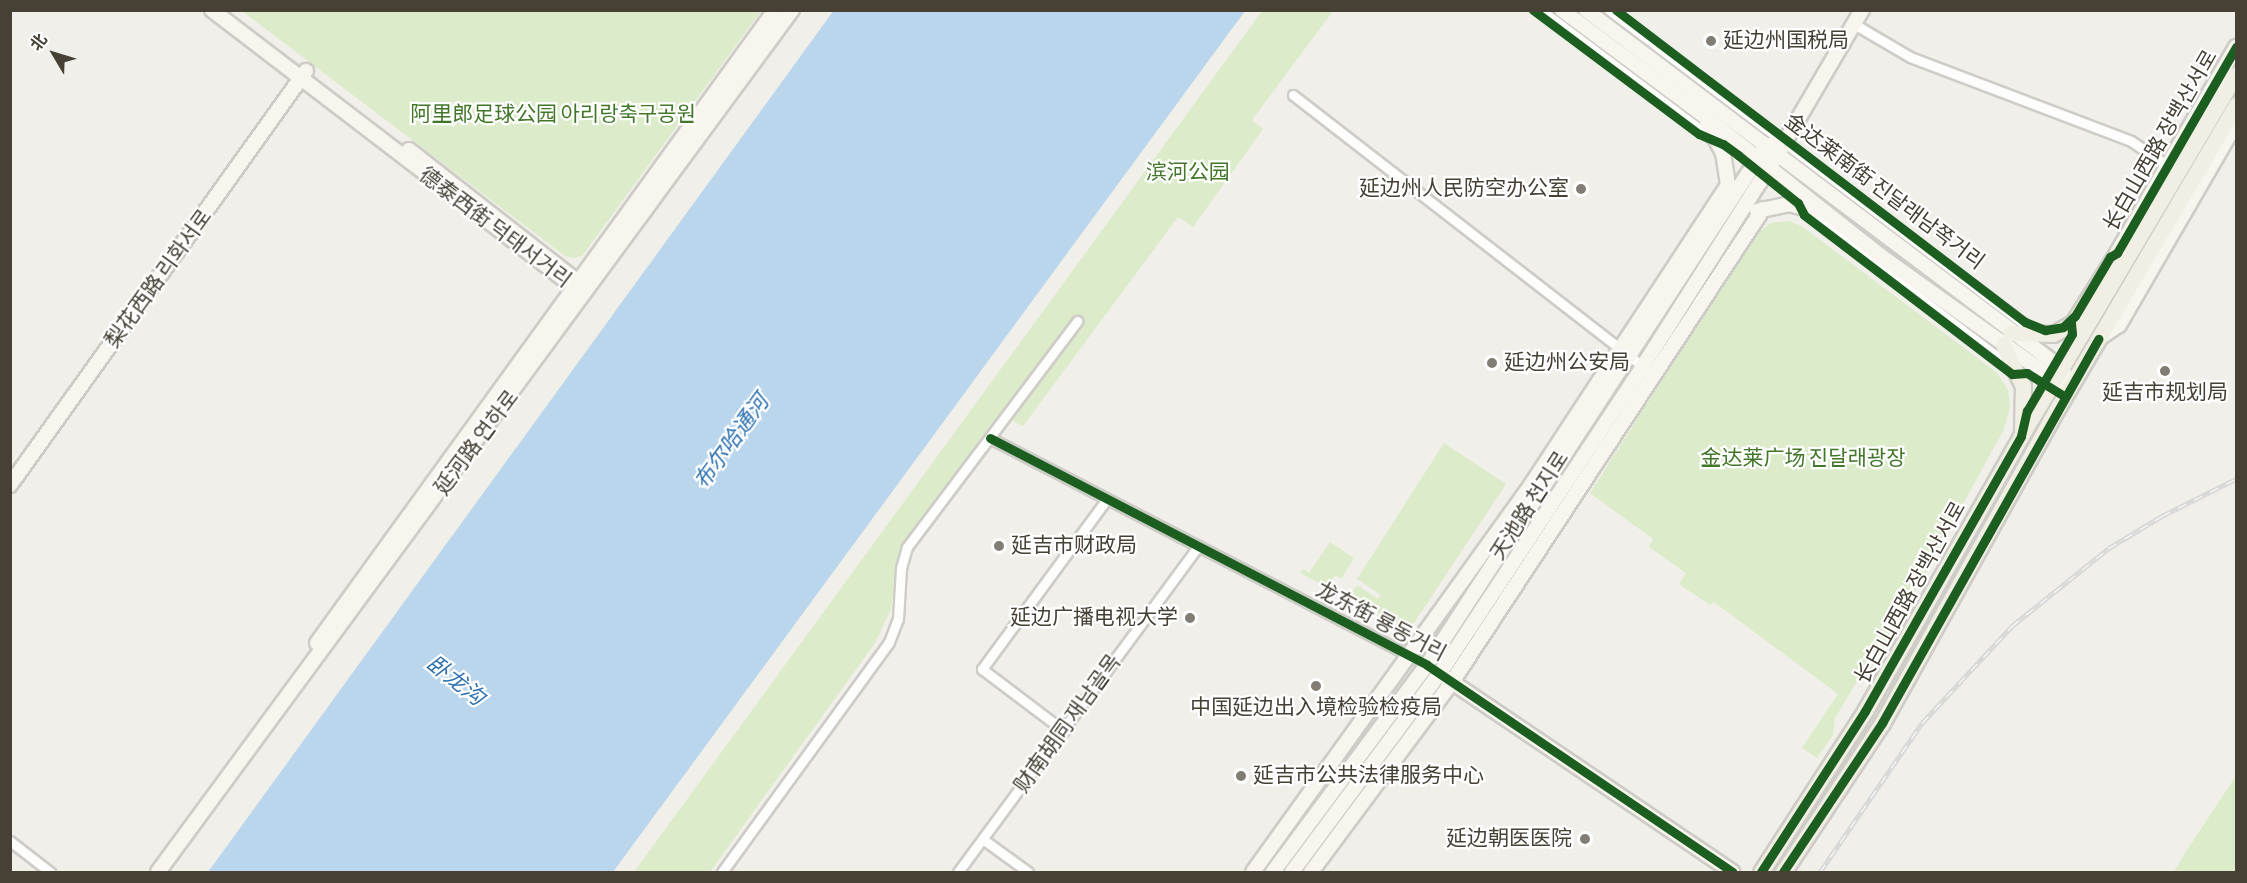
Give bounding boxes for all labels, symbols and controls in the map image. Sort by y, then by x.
north arrow [24,24,84,84]
place label: 延边州国税局 [1723,28,1849,54]
text: 北 [27,30,52,55]
marker: 延边州国税局 [1704,34,1718,48]
street label: 长白山西路 장백산서로 [2099,46,2223,236]
park label: 阿里郎足球公园 아리랑축구공원 [410,102,696,128]
street label: 金达莱南街 진달래남쪽거리 [1779,109,1989,275]
park label: 滨河公园 [1146,160,1230,186]
street label: 德泰西街 덕태서거리 [414,163,576,293]
place label: 延边州人民防空办公室 [1359,176,1569,202]
marker: 延边州人民防空办公室 [1574,182,1588,196]
street label: 梨花西路 리화서로 [100,205,218,353]
place label: 延边州公安局 [1504,350,1630,376]
marker: 延边州公安局 [1485,356,1499,370]
marker: 延吉市规划局 [2158,364,2172,378]
place label: 延吉市规划局 [2102,380,2228,406]
street label: 延河路 연하로 [430,386,524,500]
water label: 布尔哈通河 [689,390,775,494]
park label: 金达莱广场 진달래광장 [1701,446,1905,472]
street label: 天池路 천지로 [1486,447,1574,565]
street label: 长白山西路 장백산서로 [1850,497,1972,689]
place label: 延吉市财政局 [1011,533,1137,559]
marker: 延吉市财政局 [992,539,1006,553]
street label: 龙东街 룡동거리 [1312,577,1450,667]
place label: 延边广播电视大学 [1010,605,1178,631]
marker: 延边广播电视大学 [1183,611,1197,625]
water label: 卧龙沟 [421,650,489,712]
street label: 财南胡同 재남골목 [1009,650,1127,798]
marker: 中国延边出入境检验检疫局 [1309,679,1323,693]
place label: 中国延边出入境检验检疫局 [1190,695,1442,721]
place label: 延吉市公共法律服务中心 [1253,763,1484,789]
marker: 延吉市公共法律服务中心 [1234,769,1248,783]
place label: 延边朝医医院 [1446,826,1572,852]
marker: 延边朝医医院 [1576,830,1594,848]

